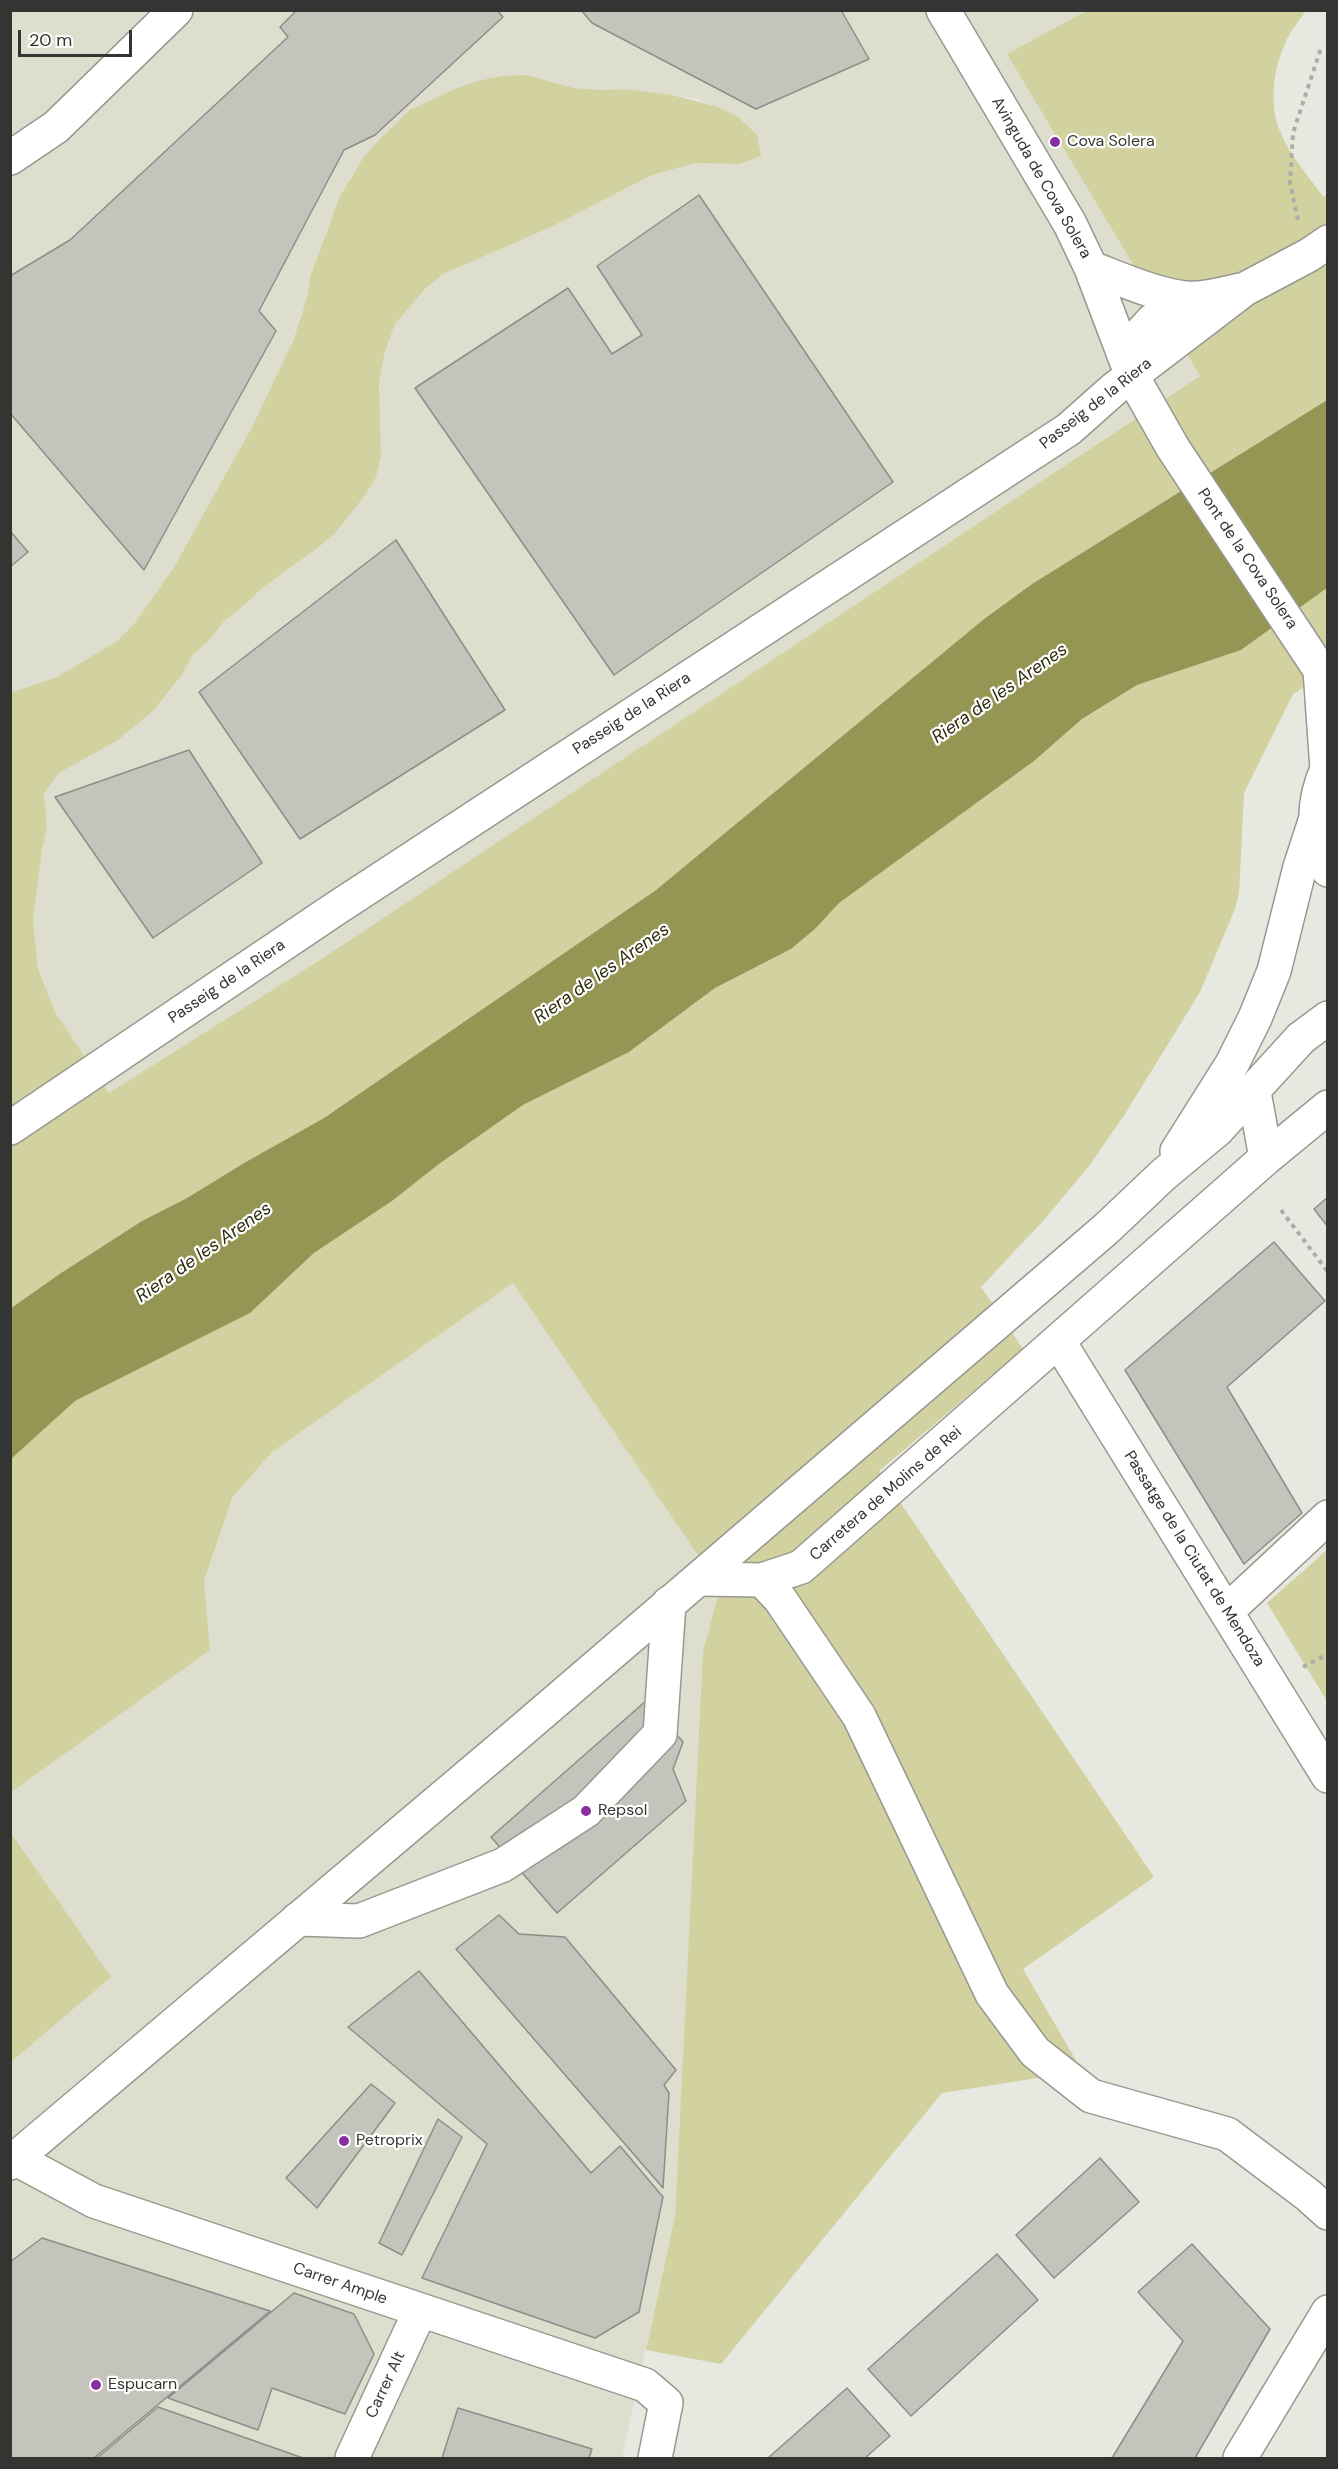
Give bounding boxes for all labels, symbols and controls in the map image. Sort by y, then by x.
scale bar [21,18,135,56]
text: 20 m [29,28,72,52]
street label: Avinguda de Cova Solera [987,94,1095,262]
place label: Cova Solera [1067,132,1155,152]
marker: Cova Solera [1048,135,1062,149]
street label: Passeig de la Riera [1036,354,1156,454]
street label: Pont de la Cova Solera [1193,485,1301,633]
water label: Riera de les Arenes [928,639,1072,749]
street label: Passeig de la Riera [569,669,695,759]
water label: Riera de les Arenes [530,919,674,1029]
street label: Passeig de la Riera [165,936,289,1028]
water label: Riera de les Arenes [132,1198,276,1308]
street label: Carretera de Molins de Rei [806,1423,966,1565]
street label: Passatge de la Ciutat de Mendoza [1119,1448,1269,1670]
place label: Repsol [598,1801,647,1821]
marker: Repsol [579,1804,593,1818]
place label: Petroprix [356,2131,423,2151]
marker: Petroprix [337,2134,351,2148]
street label: Carrer Ample [290,2259,390,2309]
street label: Carrer Alt [362,2349,410,2421]
place label: Espucarn [108,2375,177,2395]
marker: Espucarn [89,2378,103,2392]

